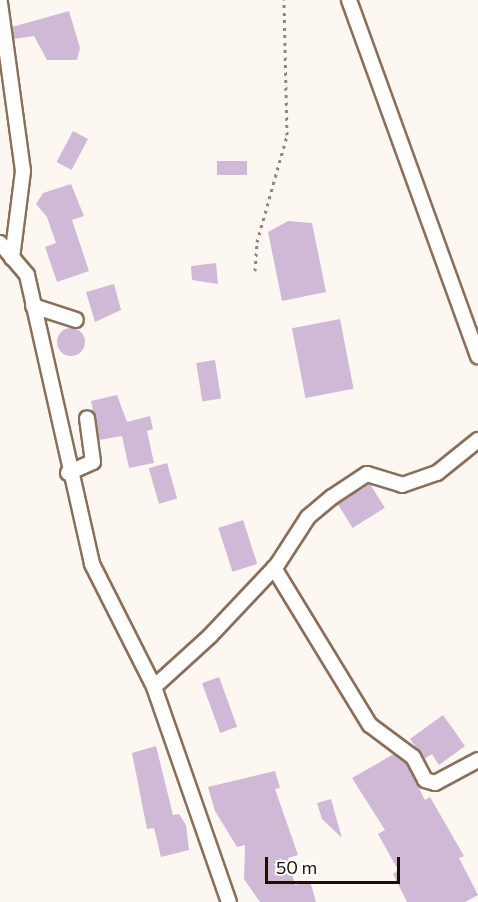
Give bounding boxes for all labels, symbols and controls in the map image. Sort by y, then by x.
scale bar [268,845,403,883]
text: 50 m [276,856,317,878]

